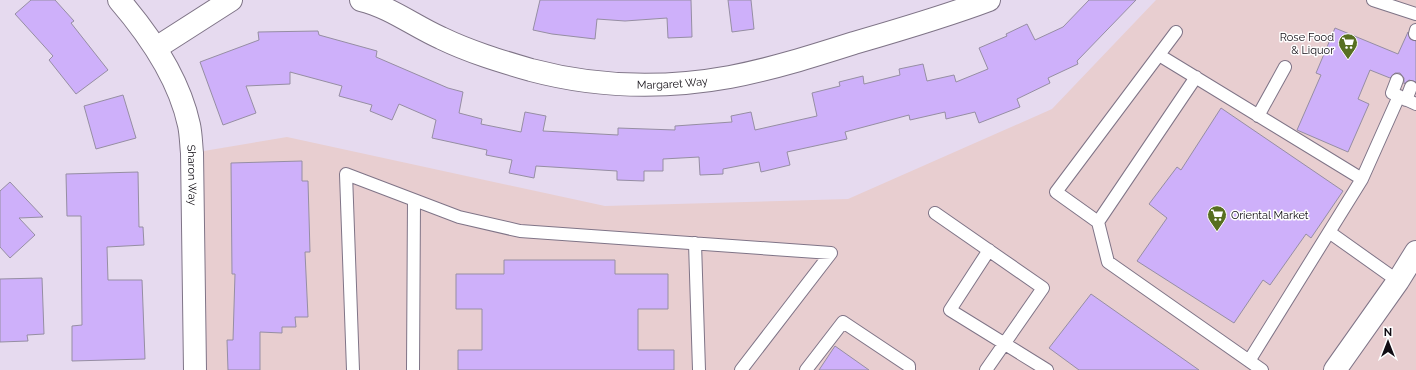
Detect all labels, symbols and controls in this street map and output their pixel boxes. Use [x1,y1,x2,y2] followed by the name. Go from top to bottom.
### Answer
[1280,31,1334,57] place label: Rose Food & Liquor
[1337,32,1359,60] supermarket icon: Rose Food & Liquor
[637,75,709,92] street label: Margaret Way
[184,144,199,206] street label: Sharon Way
[1206,204,1228,232] supermarket icon: Oriental Market
[1231,209,1309,222] place label: Oriental Market
[1368,322,1408,362] north arrow
[1384,326,1392,339] text: N

